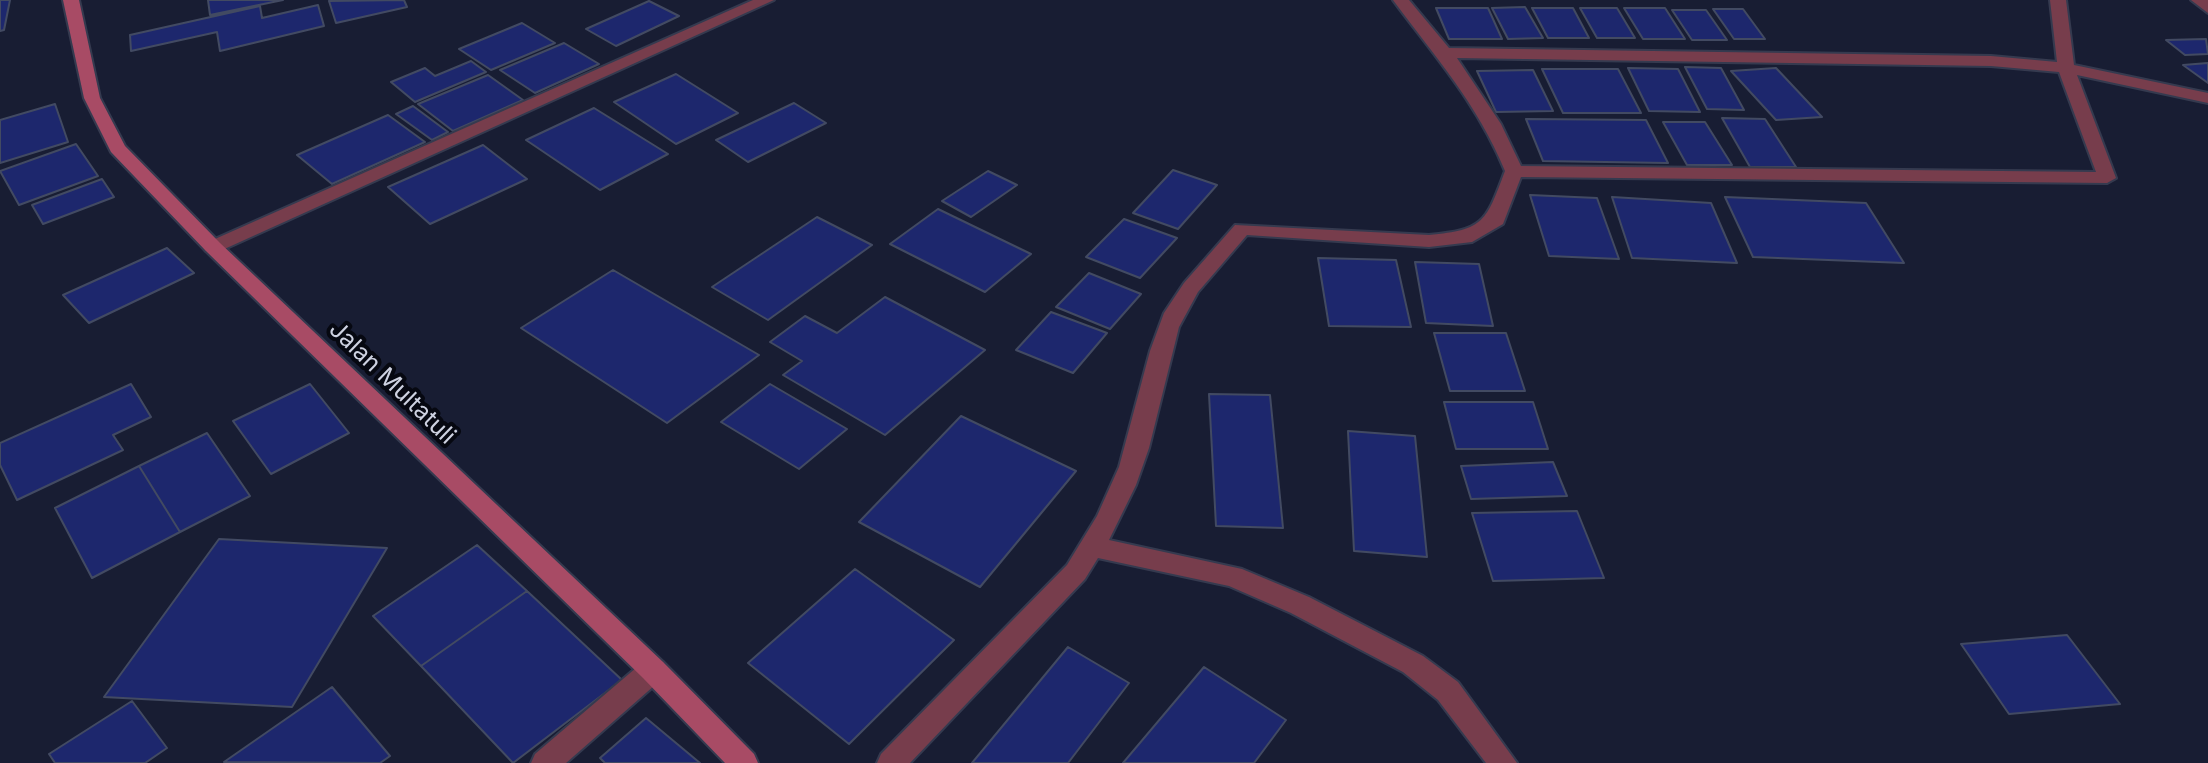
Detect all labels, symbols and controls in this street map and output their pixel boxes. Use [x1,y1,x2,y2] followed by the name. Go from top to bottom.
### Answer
[323,315,461,451] street label: Jalan Multatuli

